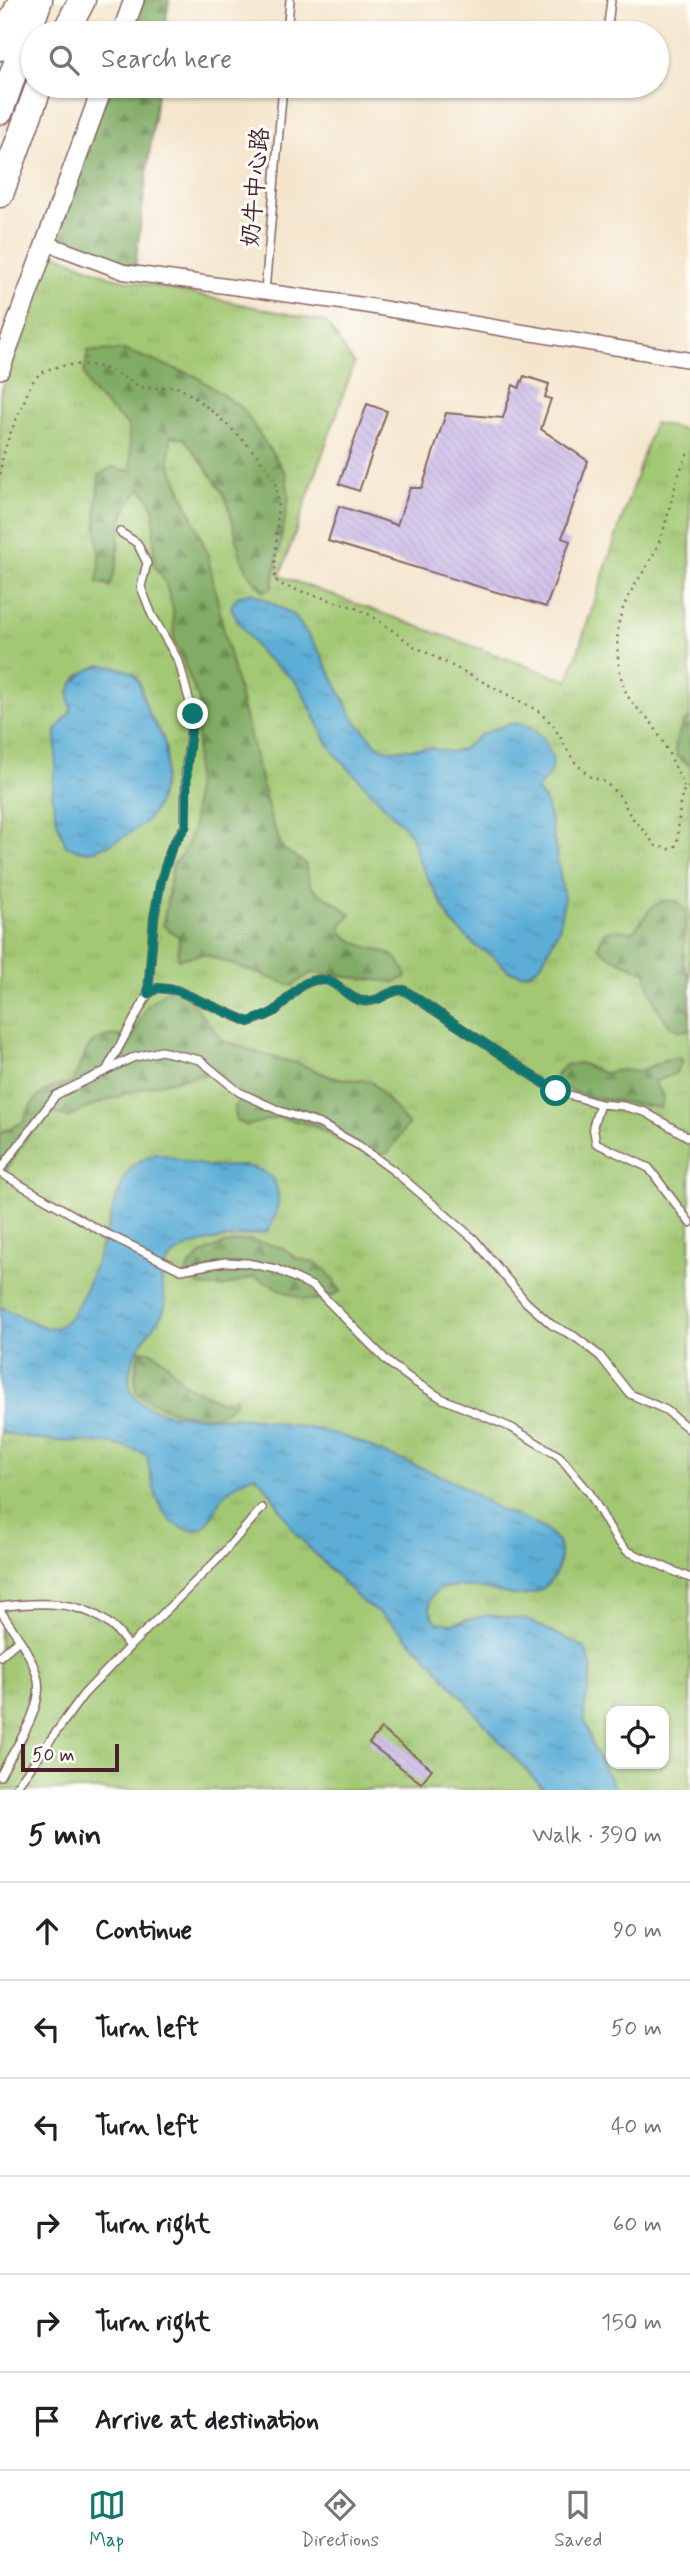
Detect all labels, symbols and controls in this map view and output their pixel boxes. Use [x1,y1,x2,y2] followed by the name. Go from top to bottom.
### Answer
[21,21,669,98] search box
[45,41,83,79] icon: search
[101,43,232,77] text: Search here
[236,126,277,248] street label: 奶牛中心路
[177,698,208,729] route end
[540,1075,571,1106] route start
[606,1706,669,1769] map controls
[606,1706,669,1769] button: locate
[21,1741,119,1773] scale bar
[32,1743,75,1768] text: 50 m
[28,1816,102,1855] text: 5 min
[532,1821,662,1851] text: Walk · 390 m
[28,1912,66,1950] icon: ahead
[95,1914,192,1948] text: Continue
[613,1916,662,1946] text: 90 m
[28,2010,66,2048] icon: left
[95,2012,199,2046] text: Turn left
[611,2014,662,2044] text: 50 m
[28,2108,66,2146] icon: left
[95,2110,199,2144] text: Turn left
[611,2112,662,2142] text: 40 m
[28,2206,66,2244] icon: right
[95,2208,211,2242] text: Turn right
[613,2210,662,2240] text: 60 m
[28,2304,66,2342] icon: right
[95,2306,211,2340] text: Turn right
[601,2308,662,2338] text: 150 m
[28,2402,66,2440] icon: arrive
[95,2404,319,2438] text: Arrive at destination
[88,2486,126,2553] tab: Map
[301,2486,379,2553] tab: Directions
[554,2486,602,2553] tab: Saved

